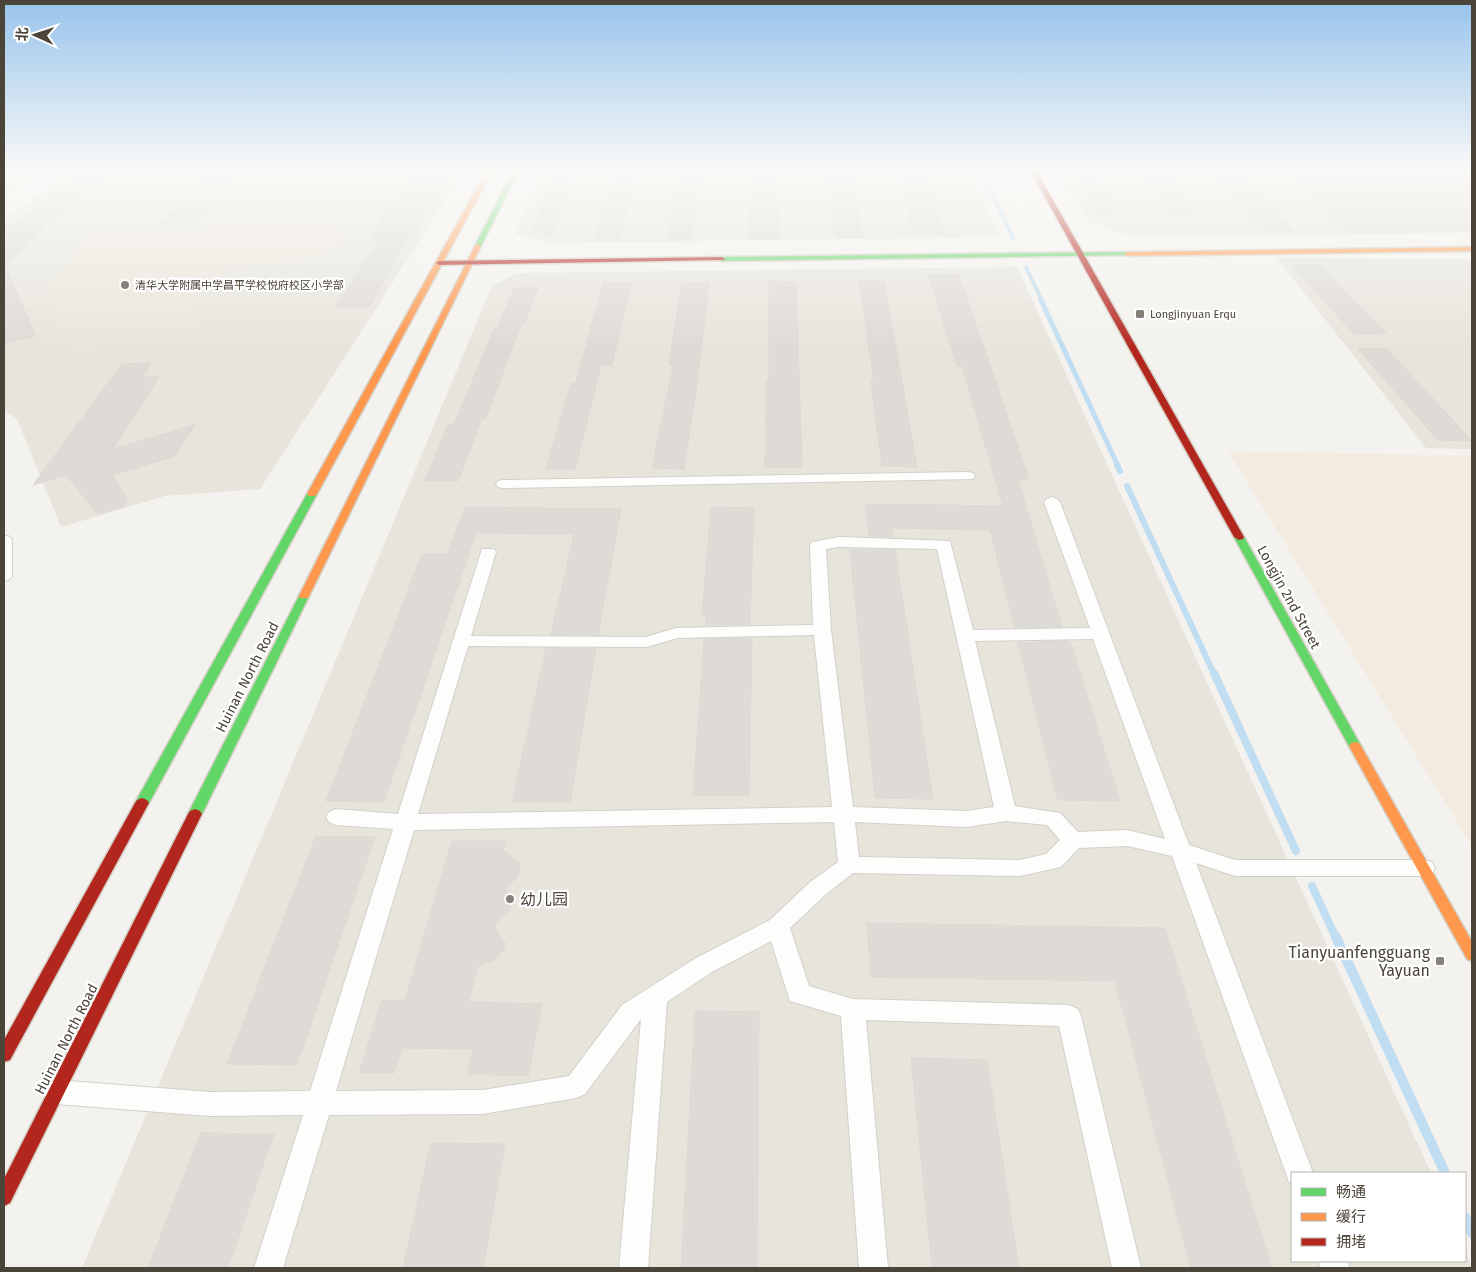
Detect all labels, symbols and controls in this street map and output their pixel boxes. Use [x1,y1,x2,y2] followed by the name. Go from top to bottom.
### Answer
[10,10,60,60] north arrow
[14,27,31,42] text: 北
[119,279,131,291] marker: 清华大学附属中学昌平学校悦府校区小学部
[135,279,344,292] place label: 清华大学附属中学昌平学校悦府校区小学部
[1134,308,1146,320] marker: Longjinyuan Erqu
[1150,308,1236,321] place label: Longjinyuan Erqu
[1253,543,1324,653] street label: Longjin 2nd Street
[212,619,283,735] street label: Huinan North Road
[520,890,568,909] place label: 幼儿园
[504,893,516,905] marker: 幼儿园
[1288,943,1431,980] place label: Tianyuanfengguang Yayuan
[1434,955,1446,967] marker: Tianyuanfengguang Yayuan
[31,981,102,1097] street label: Huinan North Road
[1291,1172,1466,1262] legend
[1336,1183,1366,1201] text: 畅通
[1336,1208,1366,1226] text: 缓行
[1336,1233,1366,1251] text: 拥堵

